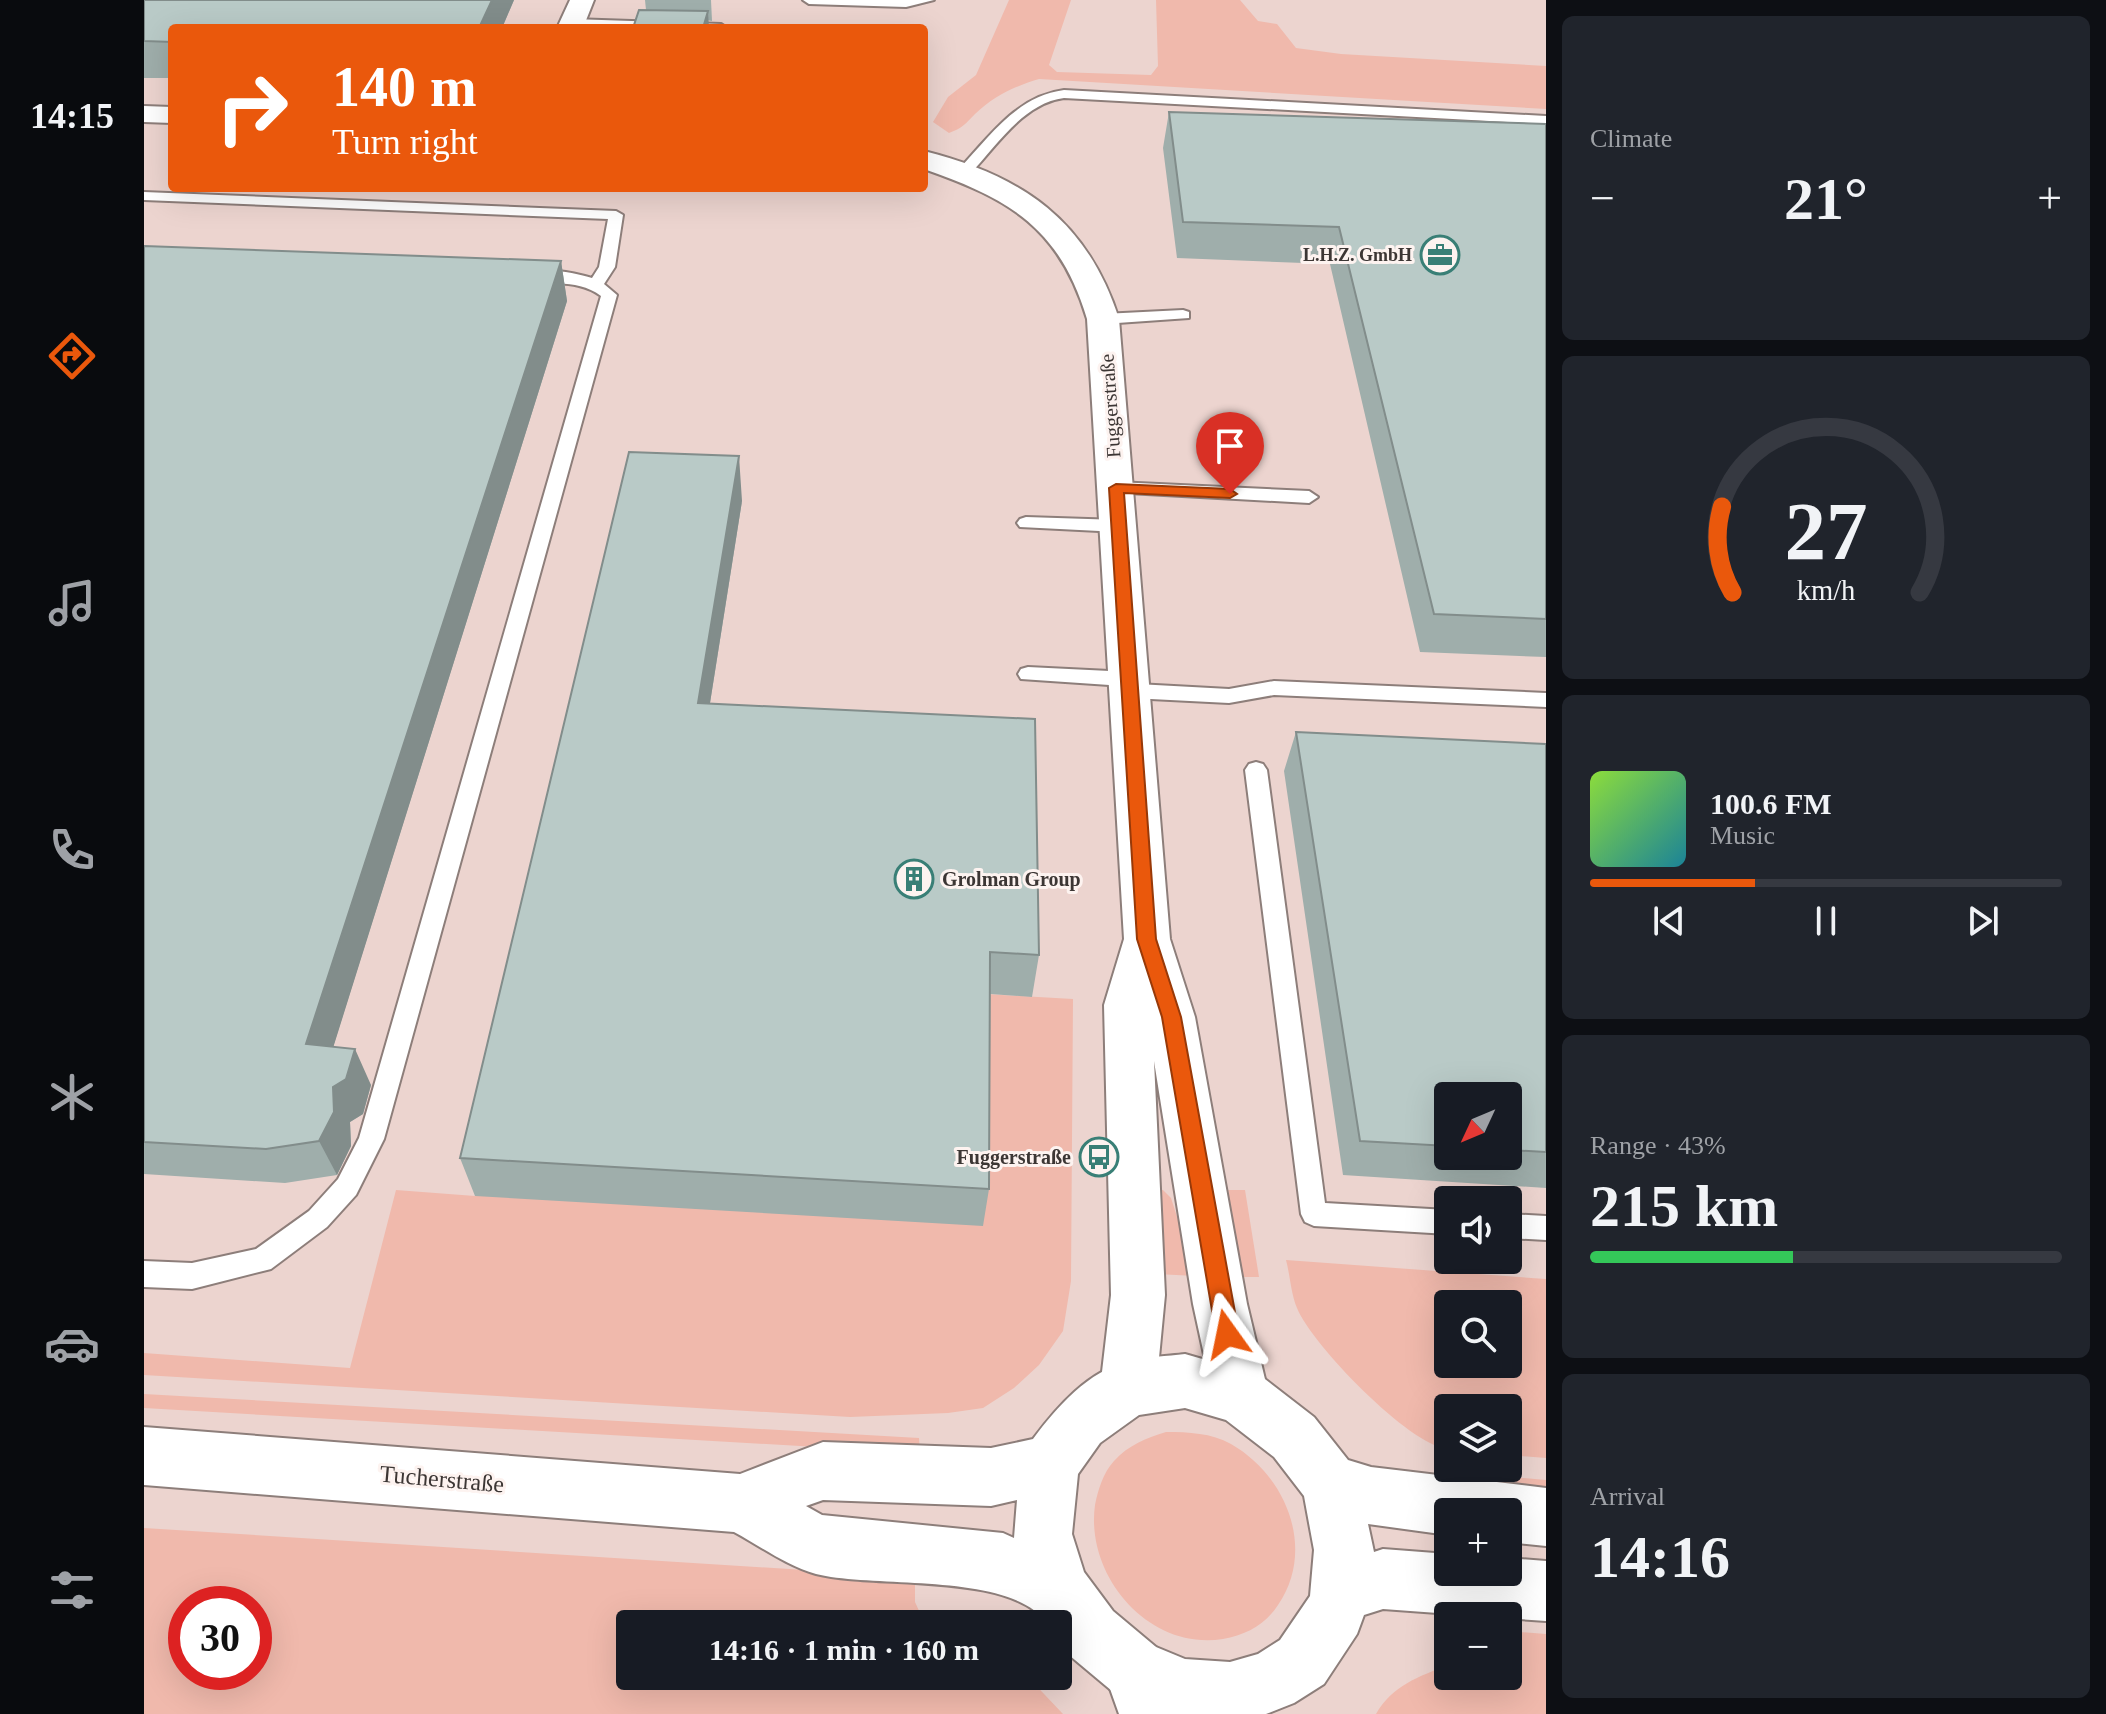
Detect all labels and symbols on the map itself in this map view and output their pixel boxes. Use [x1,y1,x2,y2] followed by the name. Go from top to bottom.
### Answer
[1419,234,1461,276] office icon: L.H.Z. GmbH
[1303,245,1412,265] place label: L.H.Z. GmbH
[1095,353,1126,459] street label: Fuggerstraße
[1196,412,1264,494] pin
[893,858,935,900] building icon: Grolman Group
[942,868,1081,891] place label: Grolman Group
[1434,1082,1522,1170] north arrow
[1078,1136,1120,1178] bus stop icon: Fuggerstraße
[957,1146,1071,1169] place label: Fuggerstraße
[1185,1292,1269,1376] position arrow
[379,1461,505,1497] street label: Tucherstraße
[168,1586,272,1690] speed limit sign: 30

